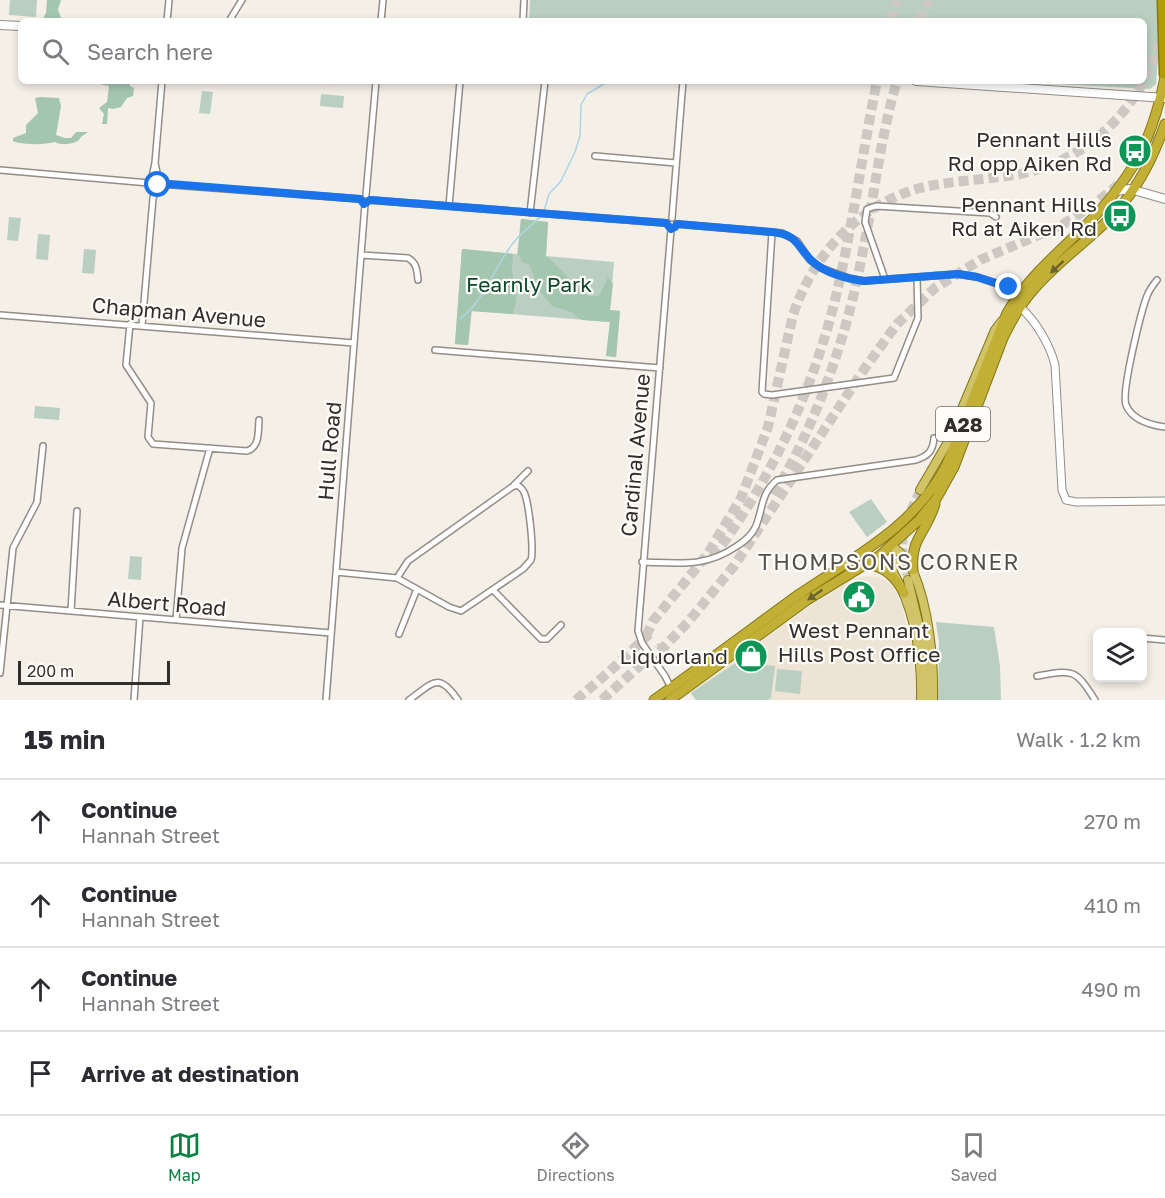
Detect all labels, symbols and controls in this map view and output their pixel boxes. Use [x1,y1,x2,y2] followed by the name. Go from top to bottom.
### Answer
[18,18,1147,84] search box
[39,35,72,68] icon: search
[87,38,213,65] text: Search here
[948,126,1112,176] place label: Pennant Hills Rd opp Aiken Rd
[1117,133,1153,169] bus stop icon: Pennant Hills Rd opp Aiken Rd
[144,171,170,197] route start
[951,191,1097,241] place label: Pennant Hills Rd at Aiken Rd
[1102,198,1138,234] bus stop icon: Pennant Hills Rd at Aiken Rd
[1050,260,1065,273] one-way arrow
[466,271,592,297] park label: Fearnly Park
[995,273,1021,299] route end
[91,291,267,333] street label: Chapman Avenue
[615,372,655,538] street label: Cardinal Avenue
[312,401,346,501] street label: Hull Road
[936,407,990,441] road number: A28
[758,548,1020,575] district label: THOMPSONS CORNER
[841,579,877,615] public building icon: West Pennant Hills Post Office
[106,585,228,621] street label: Albert Road
[808,589,824,601] one-way arrow
[778,617,940,667] place label: West Pennant Hills Post Office
[1093,628,1147,682] map controls
[1093,628,1147,682] button: layers
[733,638,769,674] shop icon: Liquorland
[620,643,728,669] place label: Liquorland
[18,658,170,686] scale bar
[27,661,74,681] text: 200 m
[24,724,105,755] text: 15 min
[1016,727,1141,751] text: Walk · 1.2 km
[81,796,177,823] text: Continue
[24,805,57,838] icon: ahead
[1084,809,1141,833] text: 270 m
[81,823,220,847] text: Hannah Street
[81,880,177,907] text: Continue
[24,889,57,922] icon: ahead
[1084,893,1141,917] text: 410 m
[81,907,220,931] text: Hannah Street
[81,964,177,991] text: Continue
[24,973,57,1006] icon: ahead
[1082,977,1141,1001] text: 490 m
[81,991,220,1015] text: Hannah Street
[24,1057,57,1090] icon: arrive
[81,1060,299,1087] text: Arrive at destination
[168,1129,201,1185] tab: Map
[537,1129,615,1185] tab: Directions
[950,1129,997,1185] tab: Saved

